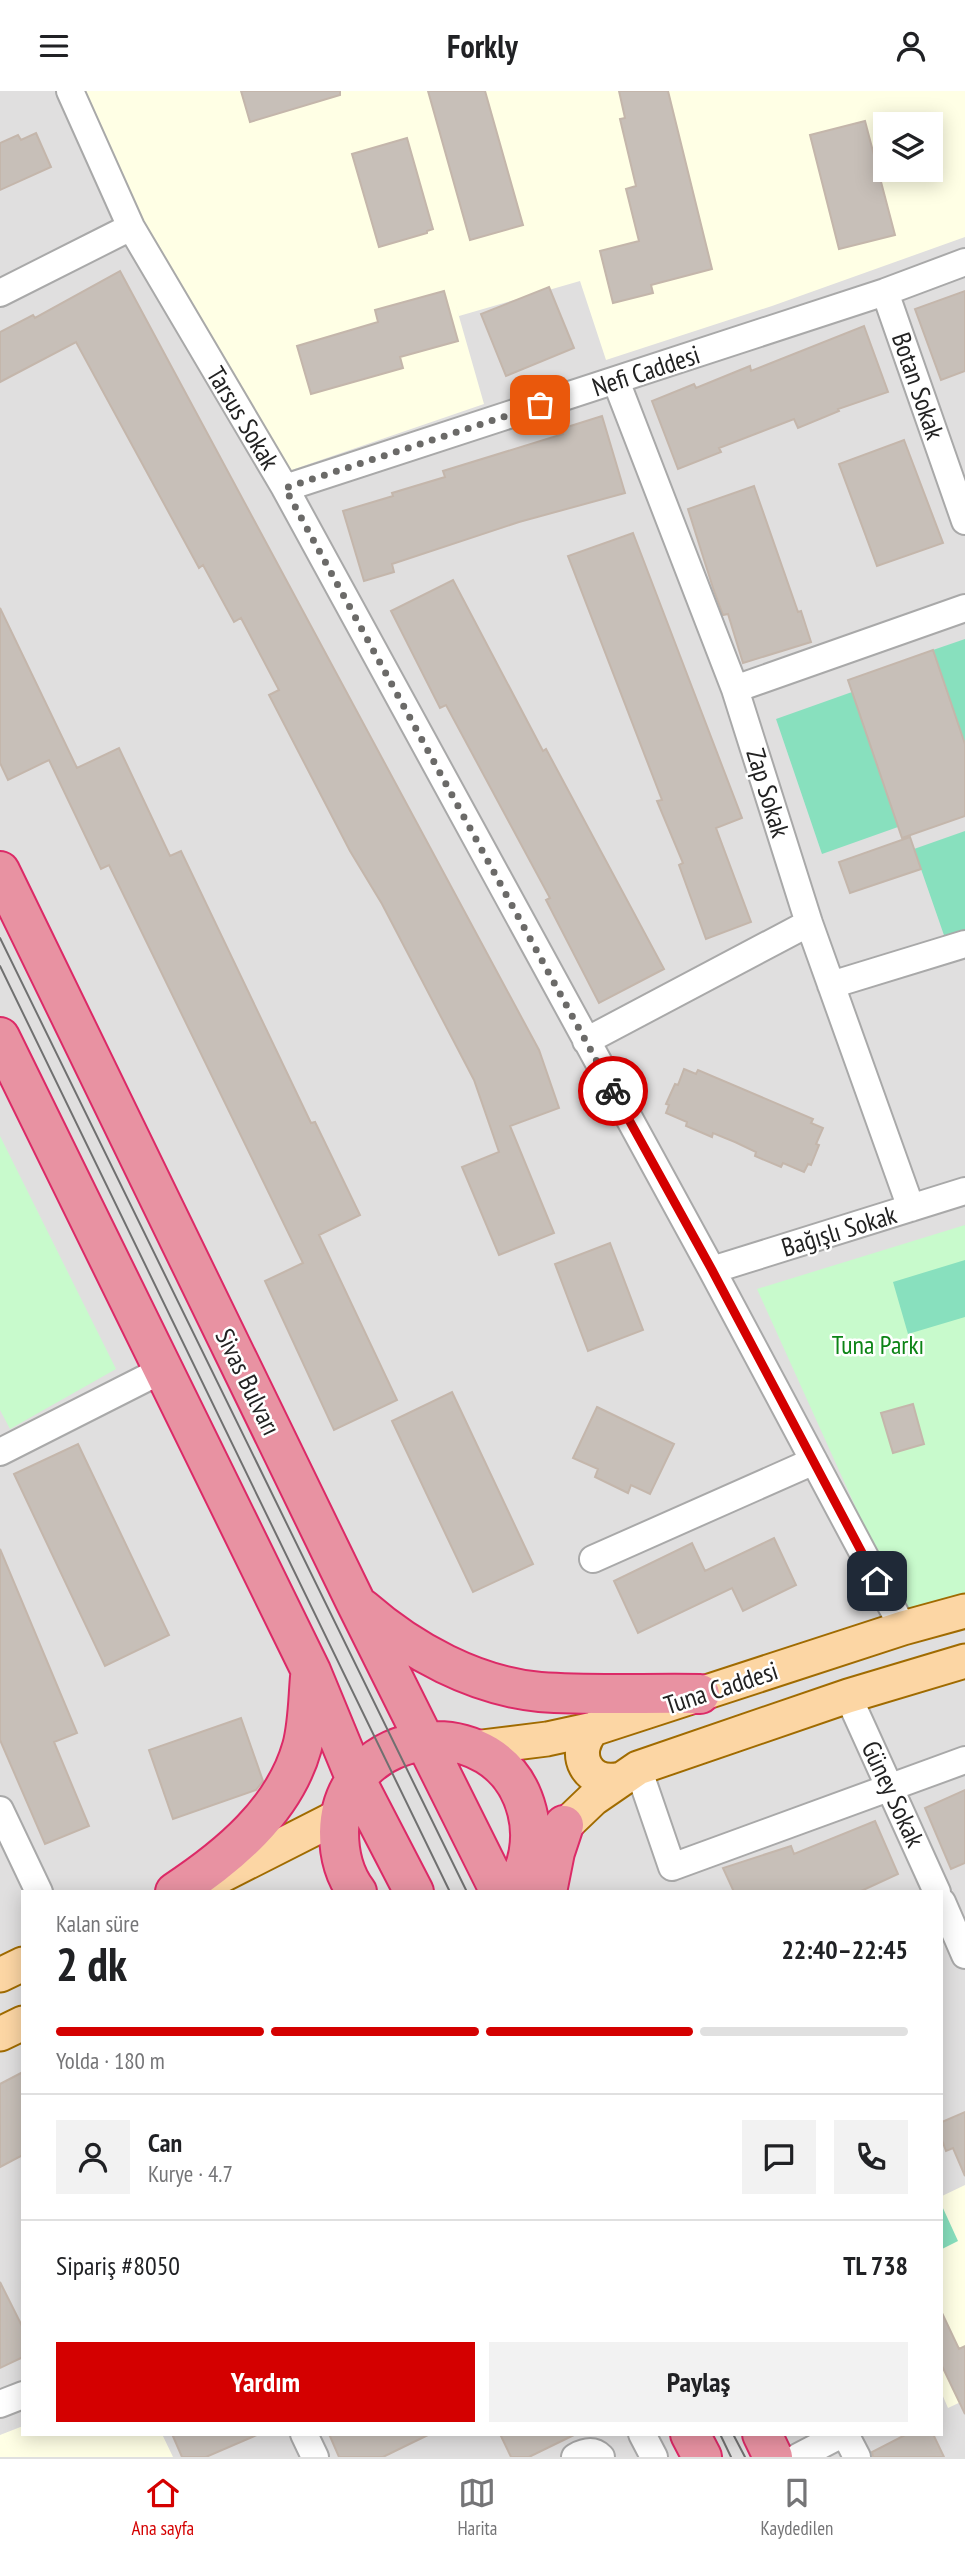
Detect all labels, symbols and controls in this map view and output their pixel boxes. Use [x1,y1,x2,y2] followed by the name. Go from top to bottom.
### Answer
[447,25,518,67] text: Forkly
[35,27,73,65] icon: menu
[892,27,930,65] icon: person
[873,112,943,182] map controls
[873,112,943,182] button: layers
[885,328,952,444] street label: Botan Sokak
[588,338,704,403] street label: Nefi Caddesi
[200,360,287,475] street label: Tarsus Sokak
[510,375,570,435] pin
[521,386,559,424] icon: bag
[739,744,798,841] street label: Zap Sokak
[578,1056,648,1126] courier
[594,1072,632,1110] icon: bike
[777,1197,900,1264] street label: Bağışlı Sokak
[209,1323,288,1440] street label: Sivas Bulvarı
[832,1328,924,1361] park label: Tuna Parkı
[847,1551,907,1611] pin
[858,1562,896,1600] icon: home
[660,1654,782,1721] street label: Tuna Caddesi
[855,1735,932,1852] street label: Güney Sokak
[56,1909,139,1938] text: Kalan süre
[781,1933,908,1966] text: 22:40–22:45
[56,1934,127,1994] text: 2 dk
[56,2046,165,2075] text: Yolda · 180 m
[56,2120,130,2194] button: person
[742,2120,816,2194] button: chat
[834,2120,908,2194] button: phone
[148,2126,182,2159] text: Can
[148,2159,233,2188] text: Kurye · 4.7
[56,2249,180,2282] text: Sipariş #8050
[843,2249,908,2282] text: TL 738
[56,2342,475,2422] button: Yardım
[489,2342,908,2422] button: Paylaş
[132,2474,194,2540] tab: Ana sayfa
[457,2474,497,2540] tab: Harita
[761,2474,833,2540] tab: Kaydedilen

